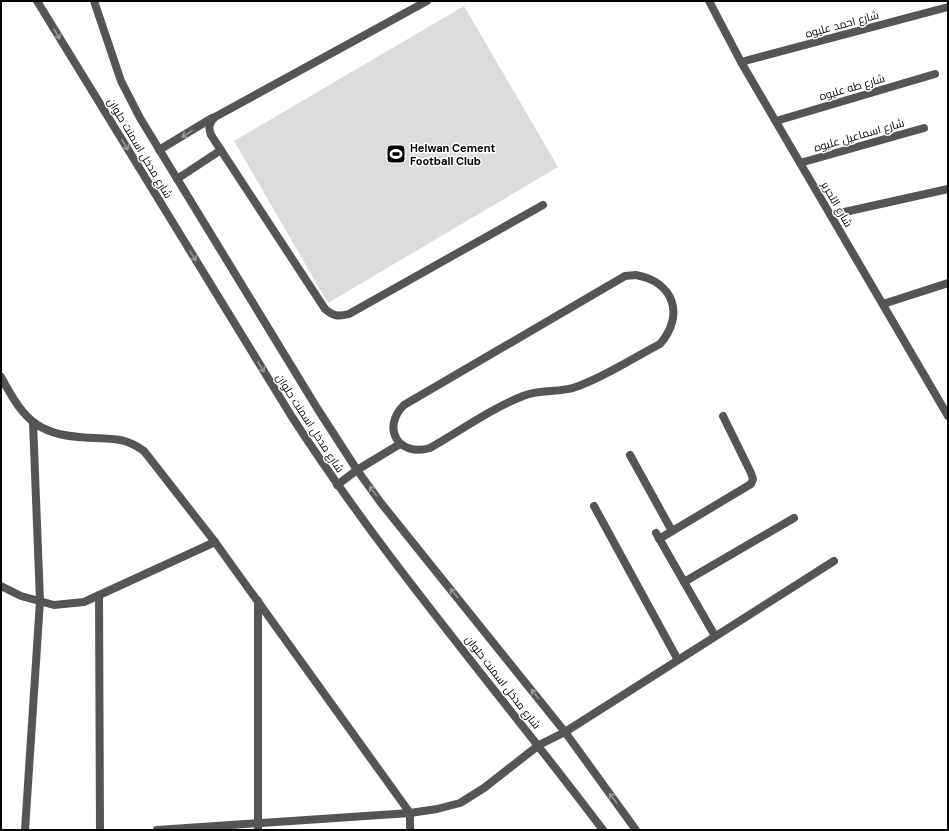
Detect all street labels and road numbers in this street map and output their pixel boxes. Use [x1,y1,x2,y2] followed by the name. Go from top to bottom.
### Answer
[804,7,881,41] street label: شارع احمد عليوه
[818,71,887,104] street label: شارع طه عليوه
[104,95,176,201] street label: شارع مدخل اسمنت حلوان
[812,115,906,156] street label: شارع اسماعيل عليوه
[817,178,856,230] street label: شارع التحرير
[272,371,347,475] street label: شارع مدخل اسمنت حلوان
[461,633,544,732] street label: شارع مدخل اسمنت حلوان

